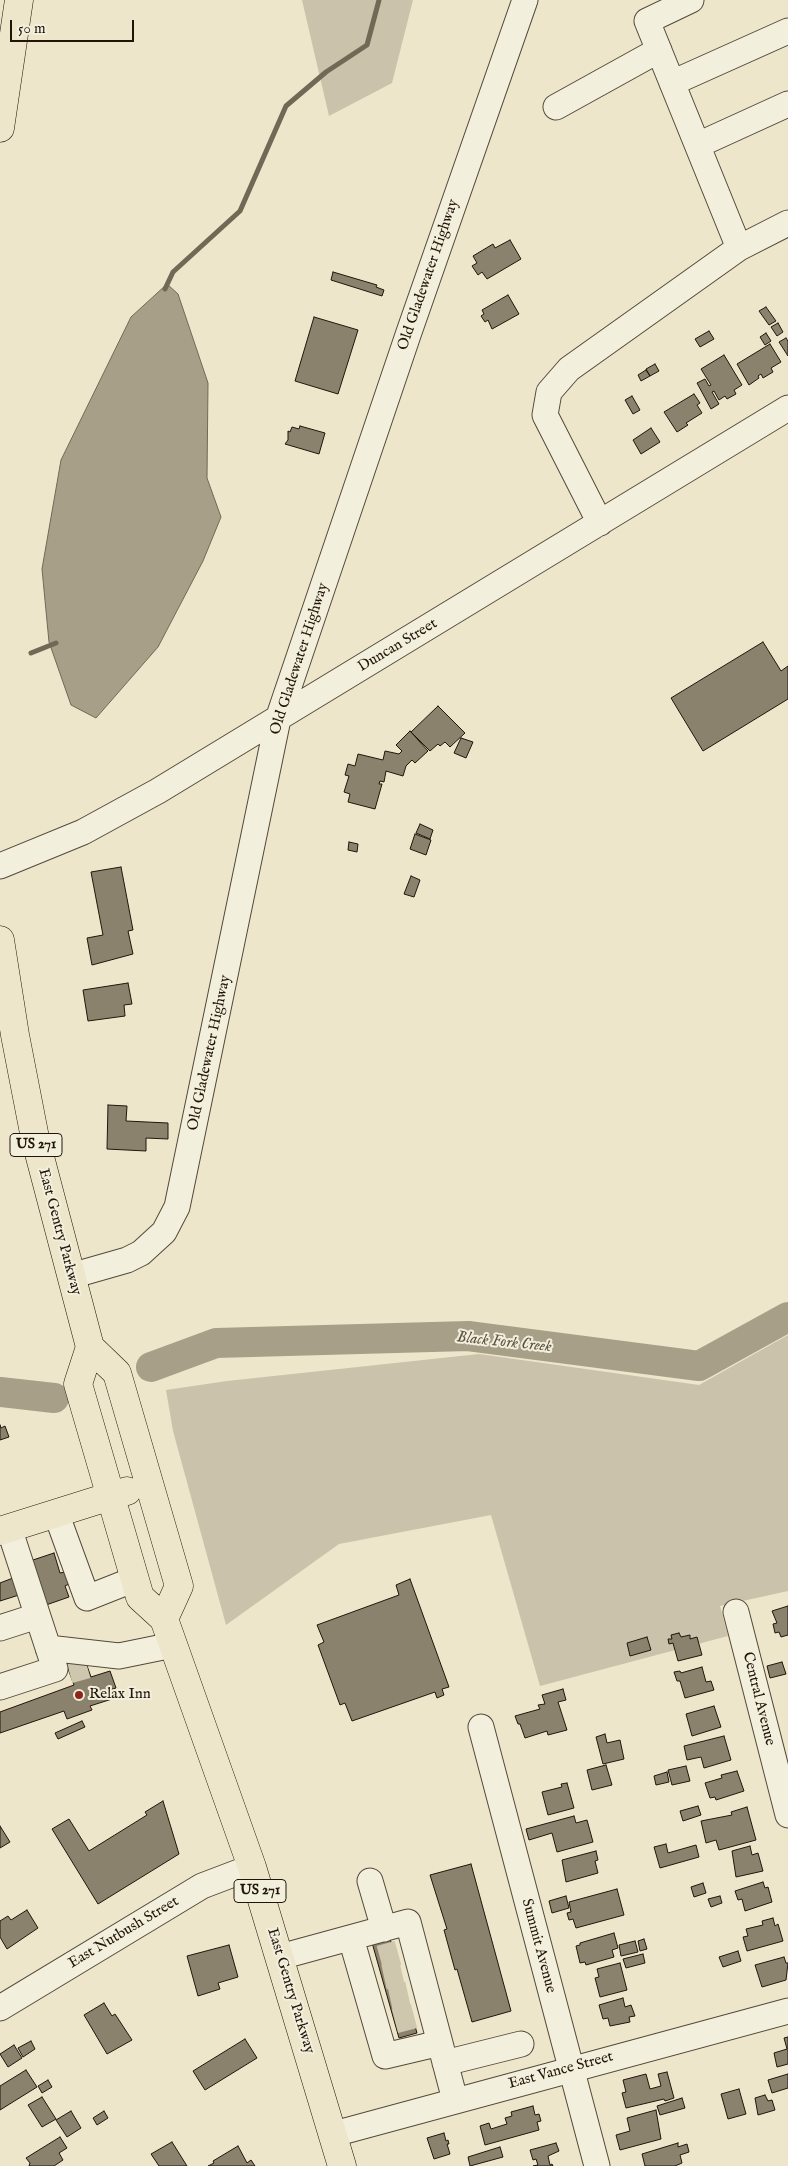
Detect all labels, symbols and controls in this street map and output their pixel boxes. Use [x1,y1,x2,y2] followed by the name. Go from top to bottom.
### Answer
[12,10,136,42] scale bar
[18,19,46,38] text: 50 m
[395,197,463,353] street label: Old Gladewater Highway
[267,581,333,737] street label: Old Gladewater Highway
[355,615,441,677] street label: Duncan Street
[185,974,235,1132] street label: Old Gladewater Highway
[10,1134,62,1156] road number: US 271
[33,1167,85,1297] street label: East Gentry Parkway
[456,1328,552,1358] water label: Black Fork Creek
[738,1650,778,1748] street label: Central Avenue
[89,1686,151,1704] place label: Relax Inn
[73,1689,85,1701] marker: Relax Inn
[234,1880,286,1902] road number: US 271
[66,1893,182,1973] street label: East Nutbush Street
[517,1897,559,1995] street label: Summit Avenue
[262,1926,318,2056] street label: East Gentry Parkway
[507,2048,615,2094] street label: East Vance Street

